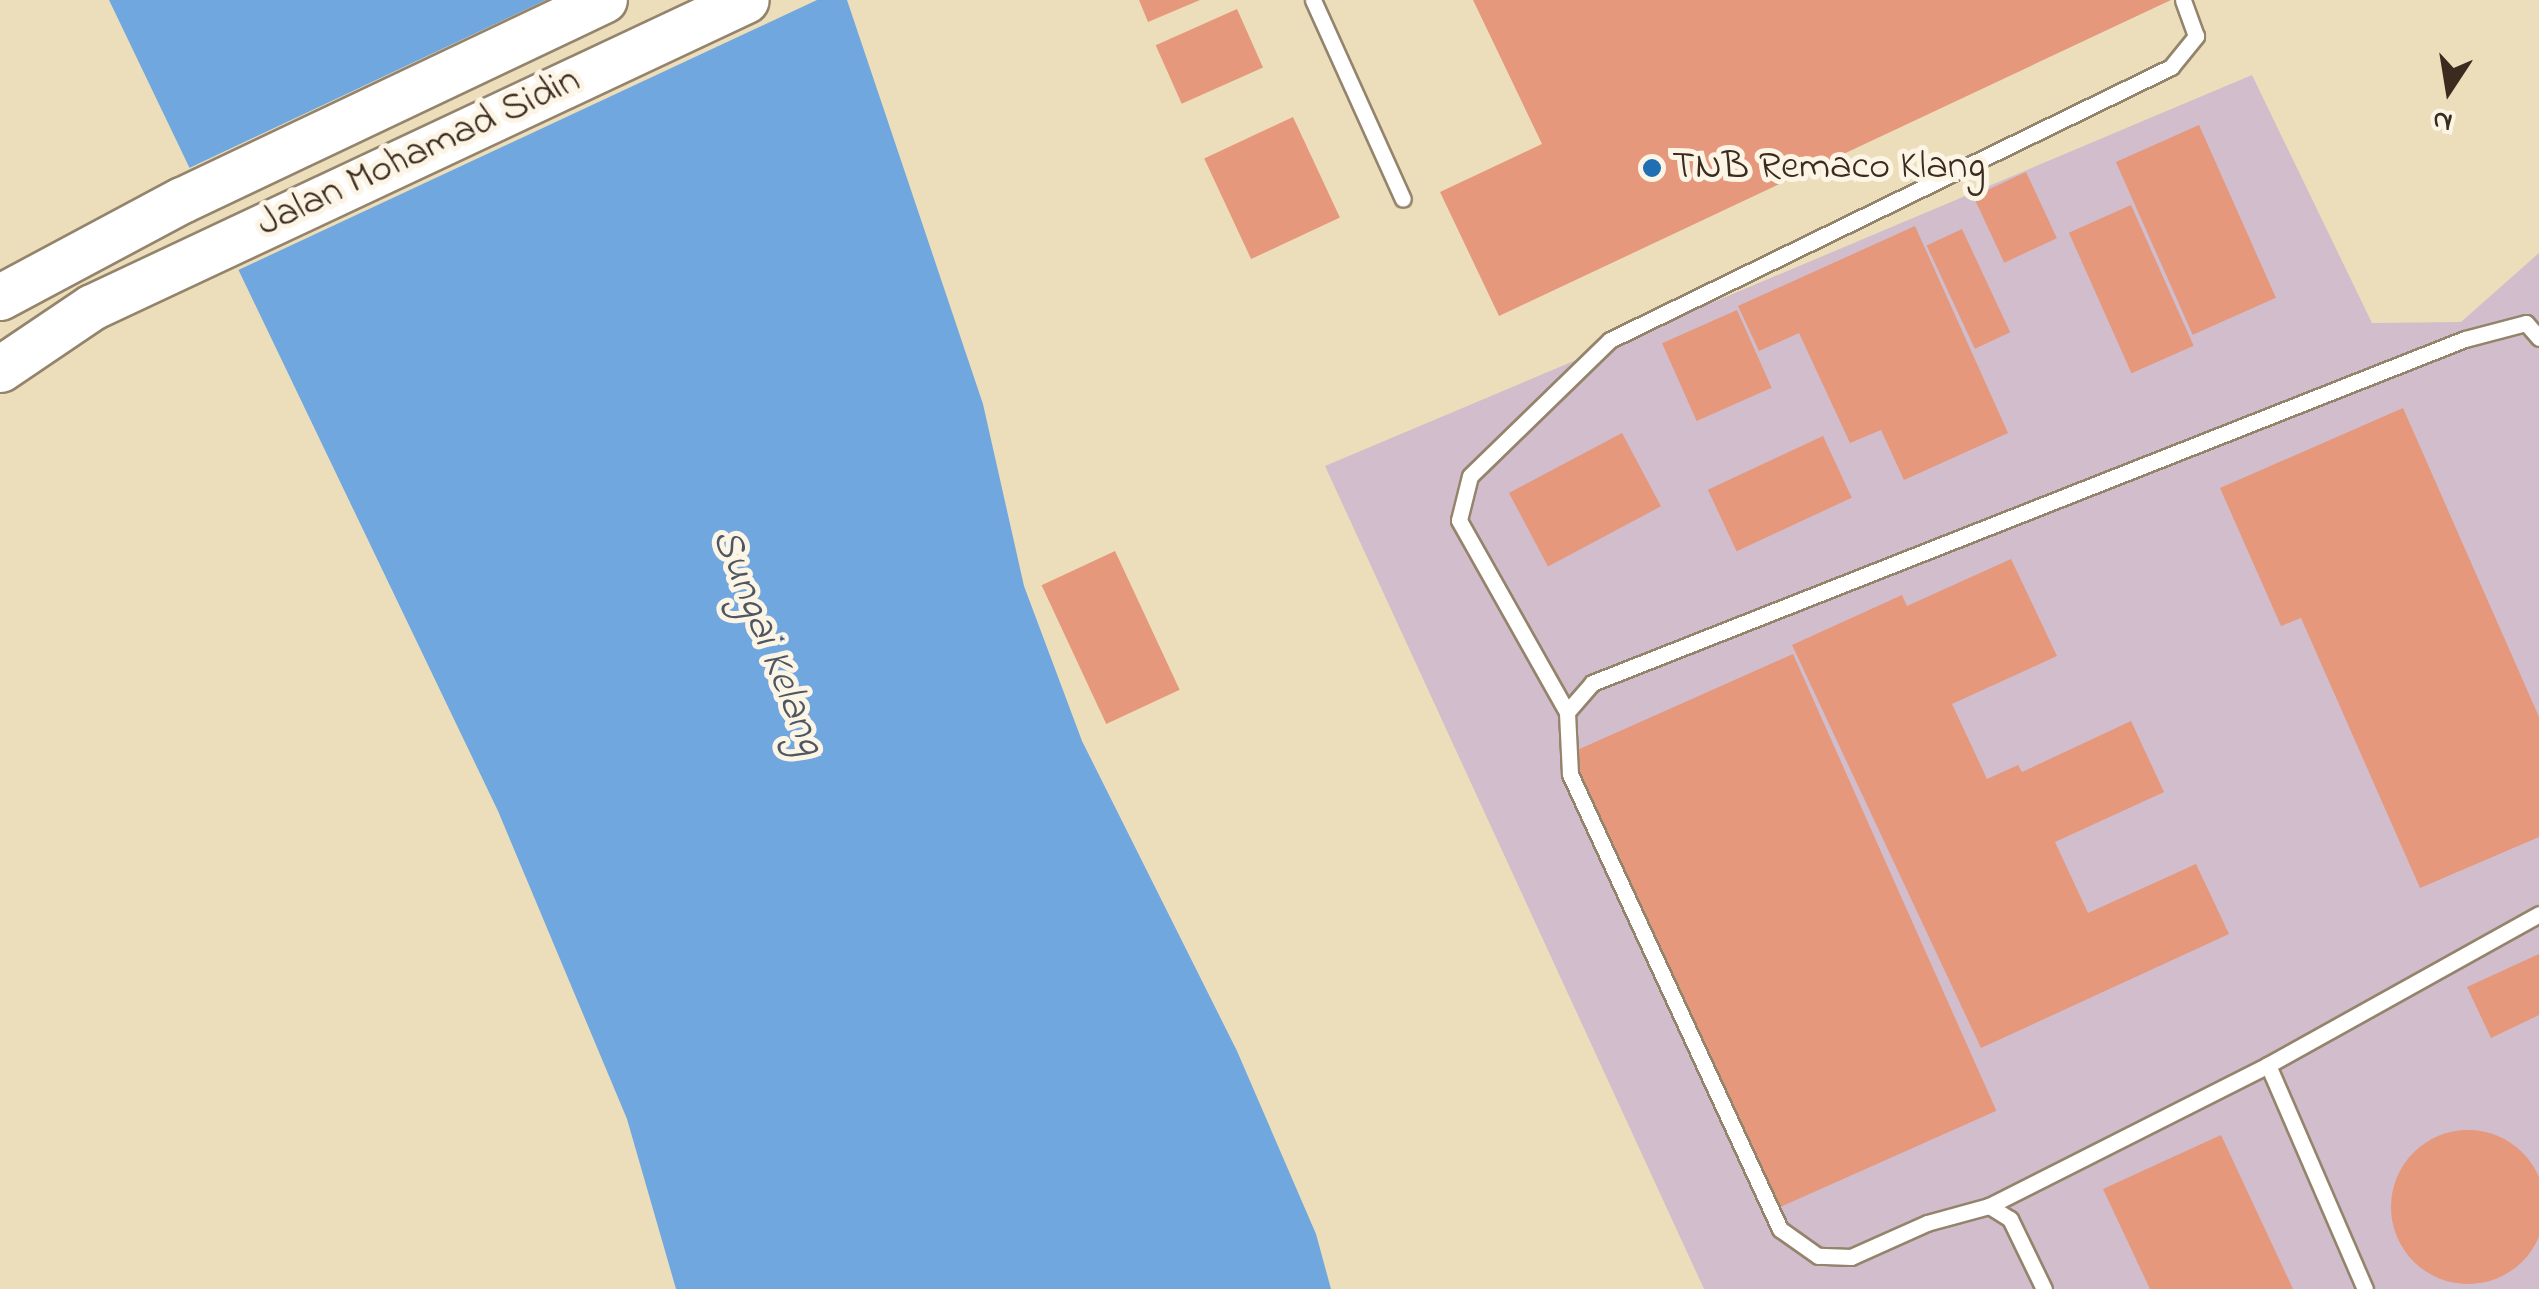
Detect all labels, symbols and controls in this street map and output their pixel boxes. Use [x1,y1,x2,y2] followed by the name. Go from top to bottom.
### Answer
[2399,40,2499,140] north arrow
[250,57,588,249] street label: Jalan Mohamad Sidin
[2429,98,2456,142] text: N
[1672,144,1986,192] place label: TNB Remaco Klang
[1641,157,1663,179] marker: TNB Remaco Klang
[699,521,835,763] water label: Sungai Kelang

